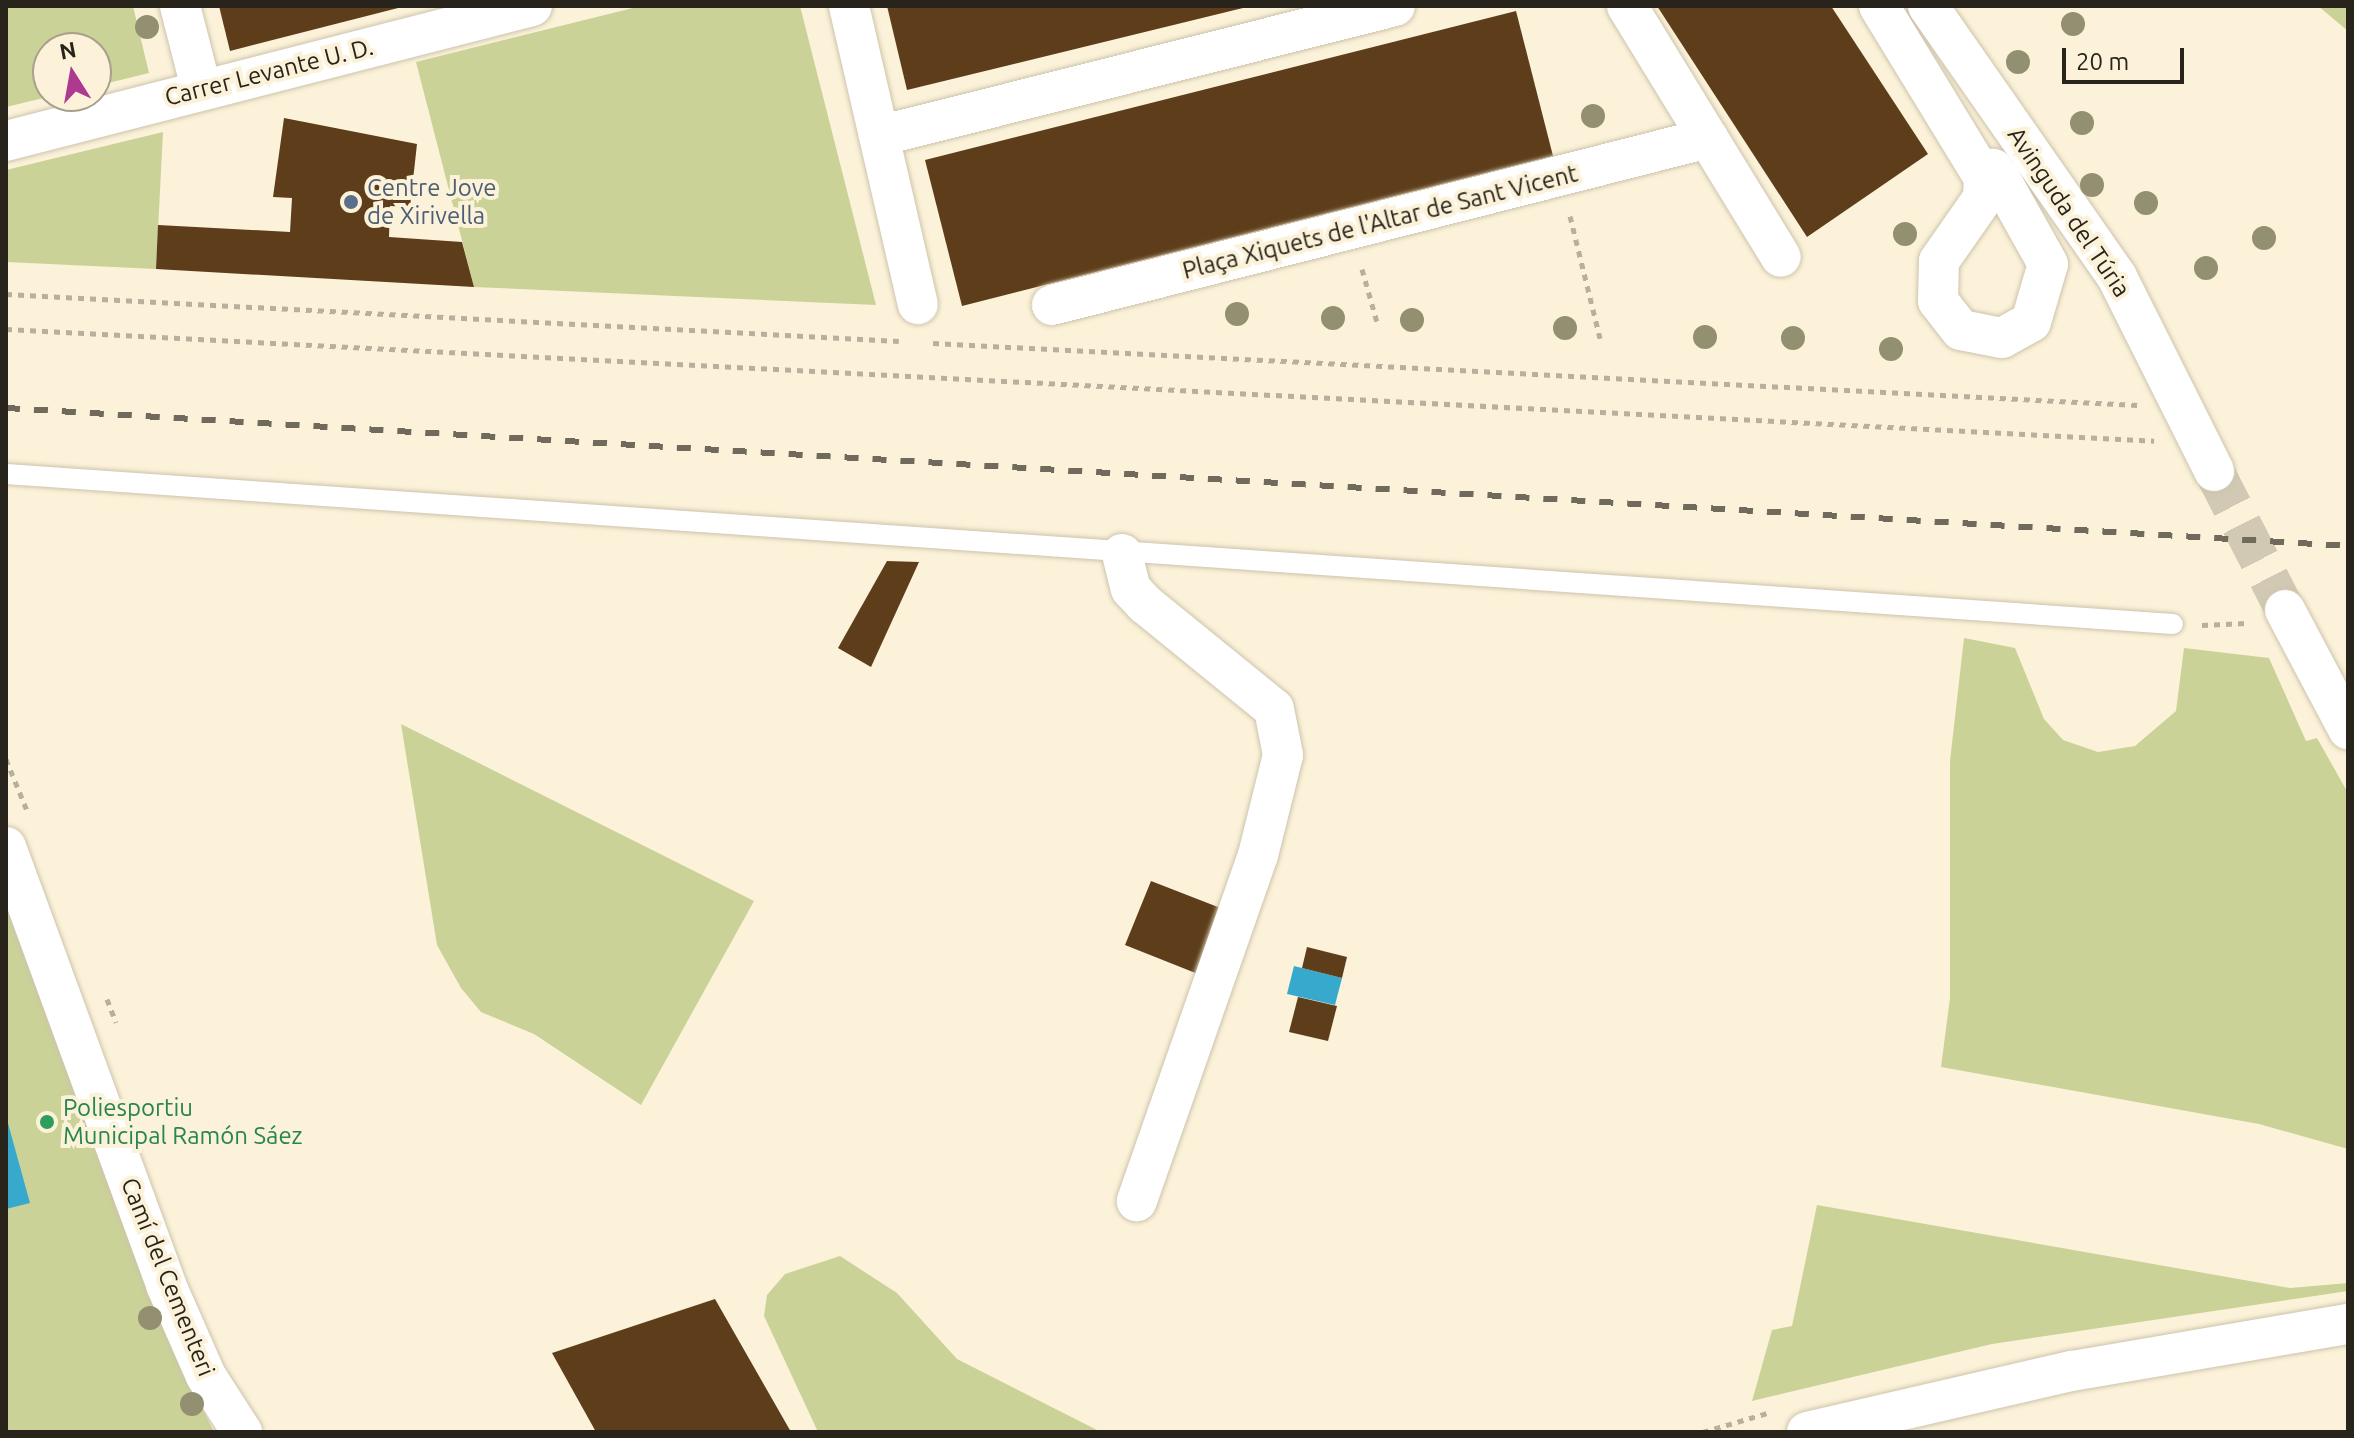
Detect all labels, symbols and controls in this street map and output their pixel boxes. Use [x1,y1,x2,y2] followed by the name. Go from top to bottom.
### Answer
[32,32,112,112] north arrow
[162,32,376,112] street label: Carrer Levante U. D.
[2066,32,2188,82] scale bar
[57,36,78,64] text: N
[2076,48,2129,75] text: 20 m
[2002,122,2136,302] street label: Avinguda del Túria
[1180,159,1580,285] street label: Plaça Xiquets de l'Altar de Sant Vicent
[367,174,497,230] place label: Centre Jove de Xirivella
[342,193,360,211] marker: Centre Jove de Xirivella
[63,1094,303,1150] place label: Poliesportiu Municipal Ramón Sáez
[38,1113,56,1131] marker: Poliesportiu Municipal Ramón Sáez
[115,1174,221,1380] street label: Camí del Cementeri

